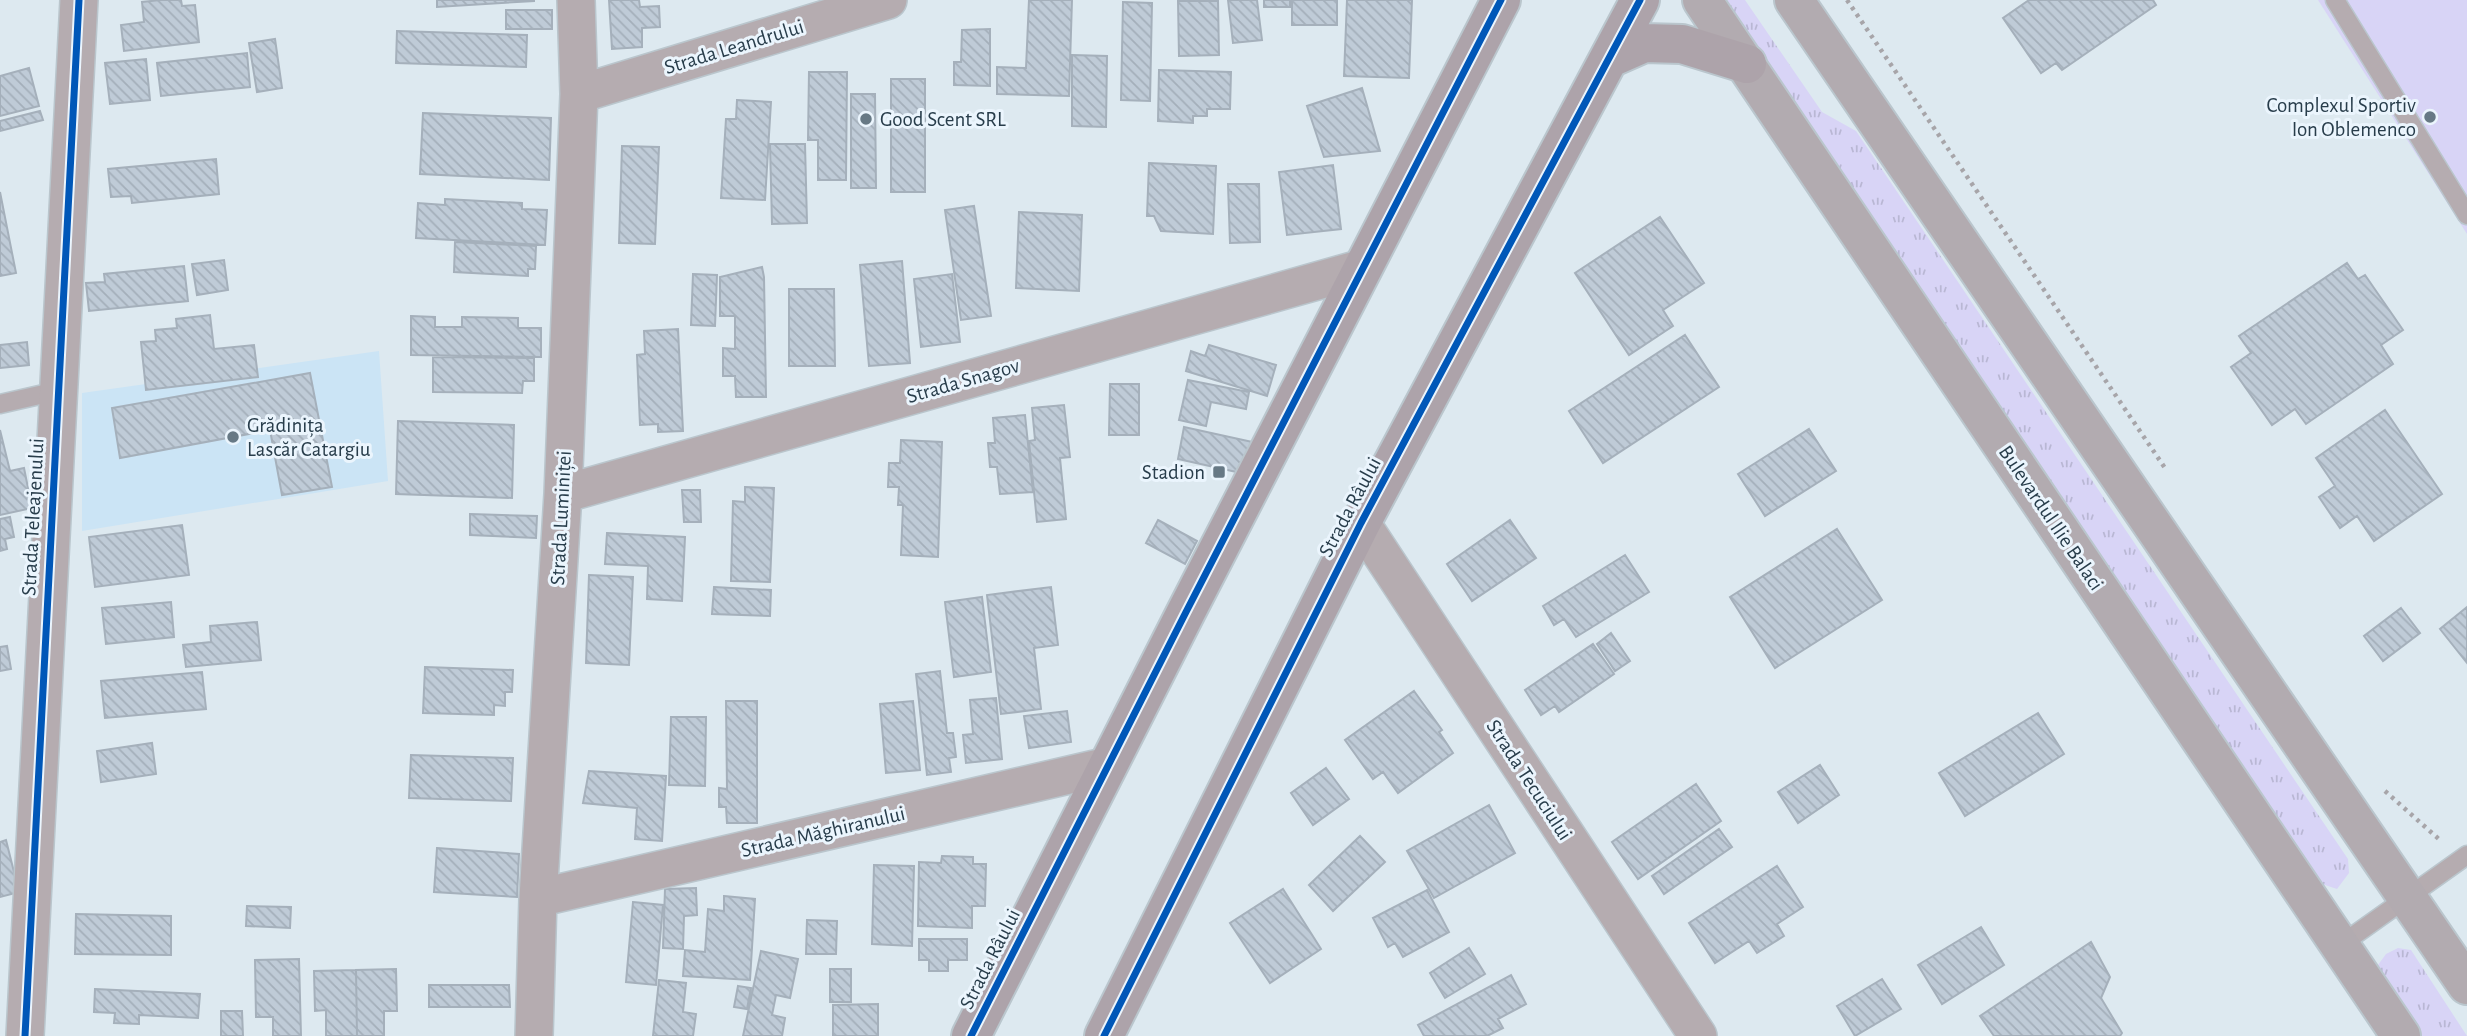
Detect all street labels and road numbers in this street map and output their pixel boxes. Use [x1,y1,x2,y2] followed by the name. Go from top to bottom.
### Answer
[662,16,806,78] street label: Strada Leandrului
[904,355,1022,407] street label: Strada Snagov
[18,438,48,596] street label: Strada Teleajenului
[1995,442,2107,594] street label: Bulevardul Ilie Balaci
[547,450,577,586] street label: Strada Luminiței
[1315,454,1385,560] street label: Strada Râului
[1482,716,1576,844] street label: Strada Tecuciului
[739,803,907,861] street label: Strada Măghiranului
[956,905,1024,1013] street label: Strada Râului

